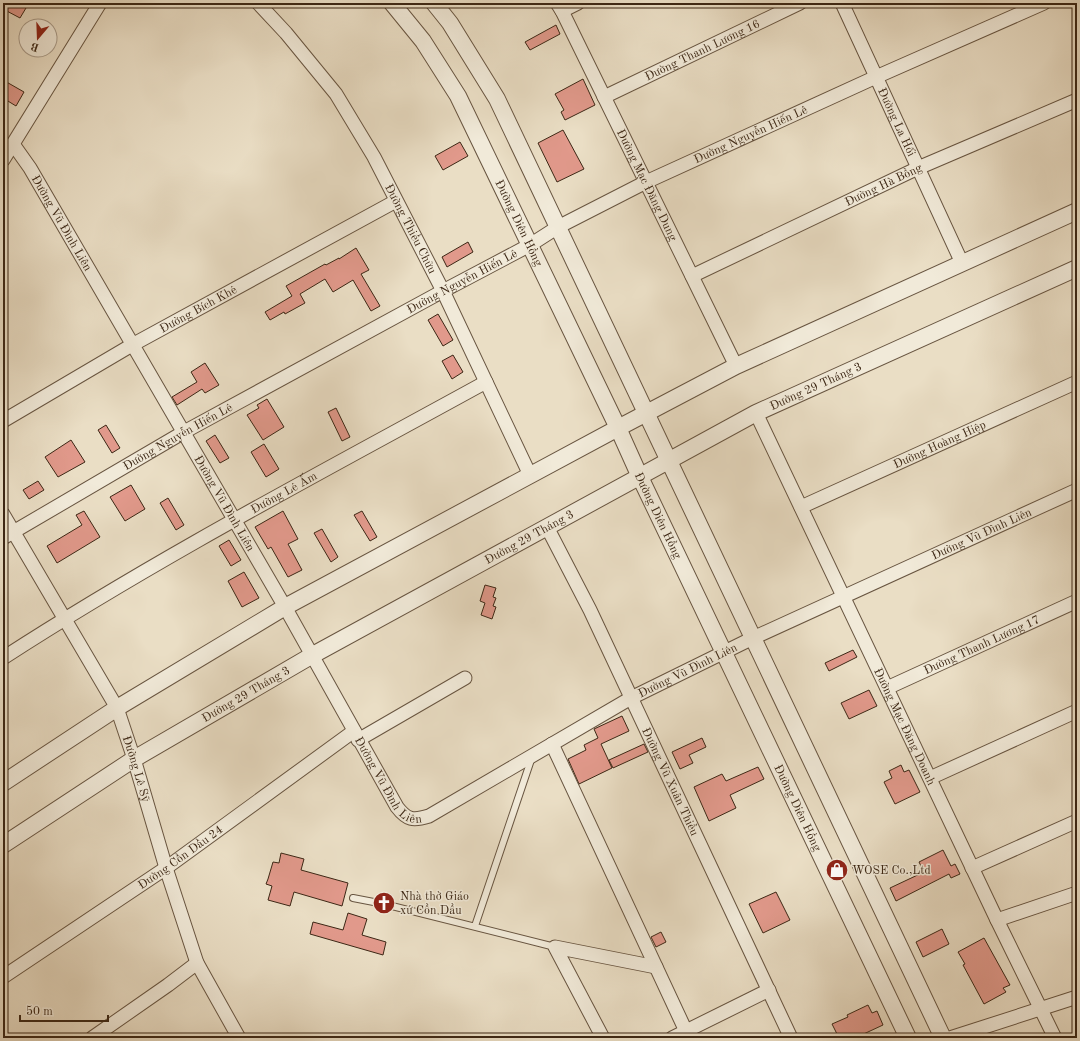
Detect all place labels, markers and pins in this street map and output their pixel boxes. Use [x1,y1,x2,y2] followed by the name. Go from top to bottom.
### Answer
[824,857,850,883] shop icon: WOSE Co.,Ltd
[852,865,931,877] place label: WOSE Co.,Ltd
[371,890,397,916] church icon: Nhà thờ Giáo xứ Cồn Dầu
[400,891,469,917] place label: Nhà thờ Giáo xứ Cồn Dầu

